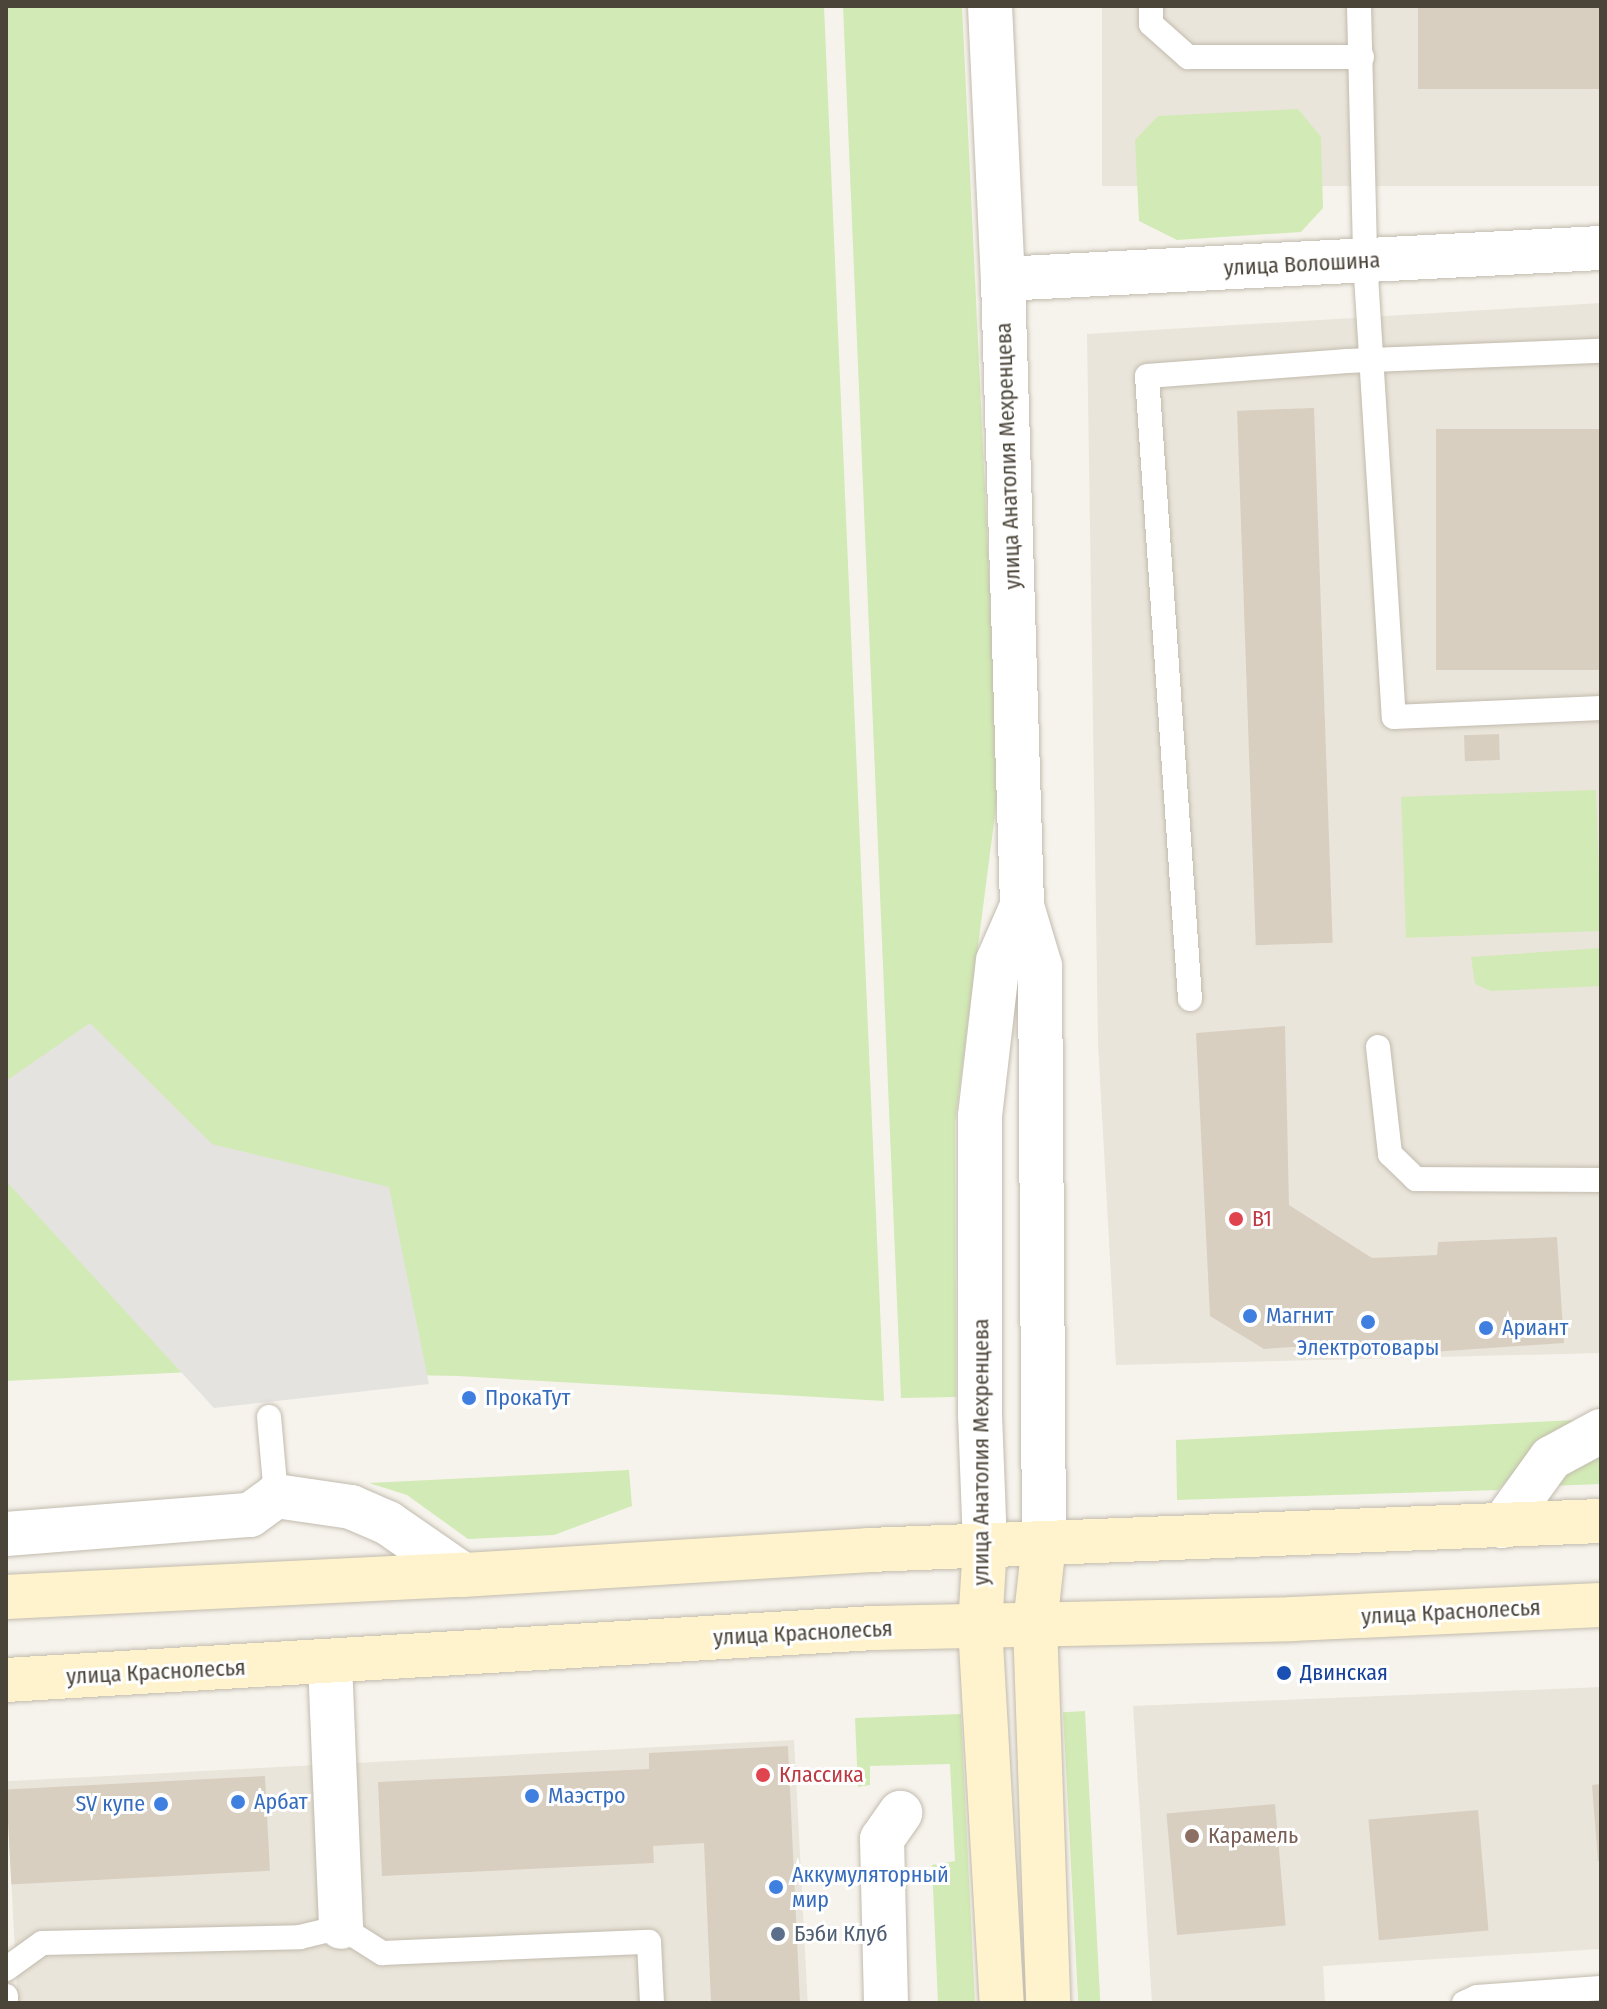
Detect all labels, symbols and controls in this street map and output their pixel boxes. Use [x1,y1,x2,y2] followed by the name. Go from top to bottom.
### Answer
[1223,247,1381,281] street label: улица Волошина
[990,322,1026,590] street label: улица Анатолия Мехренцева
[1252,1206,1272,1232] place label: B1
[1227,1210,1245,1228] marker: B1
[1266,1303,1333,1329] place label: Магнит
[1241,1307,1259,1325] marker: Магнит
[1359,1313,1377,1331] marker: Электротовары
[1502,1315,1569,1341] place label: Ариант
[968,1318,994,1586] street label: улица Анатолия Мехренцева
[1477,1319,1495,1337] marker: Ариант
[1297,1335,1439,1361] place label: Электротовары
[485,1385,570,1411] place label: ПрокаТут
[460,1389,478,1407] marker: ПрокаТут
[1361,1594,1541,1630] street label: улица Краснолесья
[713,1615,893,1651] street label: улица Краснолесья
[66,1654,246,1690] street label: улица Краснолесья
[1300,1660,1388,1686] place label: Двинская
[1275,1664,1293,1682] marker: Двинская
[779,1762,864,1788] place label: Классика
[754,1766,772,1784] marker: Классика
[548,1783,626,1809] place label: Маэстро
[523,1787,541,1805] marker: Маэстро
[254,1789,308,1815] place label: Арбат
[76,1791,145,1817] place label: SV купе
[229,1793,247,1811] marker: Арбат
[152,1795,170,1813] marker: SV купе
[1208,1823,1298,1849] place label: Карамель
[1183,1827,1201,1845] marker: Карамель
[792,1861,949,1912] place label: Аккумуляторный мир
[767,1878,785,1896] marker: Аккумуляторный мир
[794,1921,888,1947] place label: Бэби Клуб
[769,1925,787,1943] marker: Бэби Клуб

